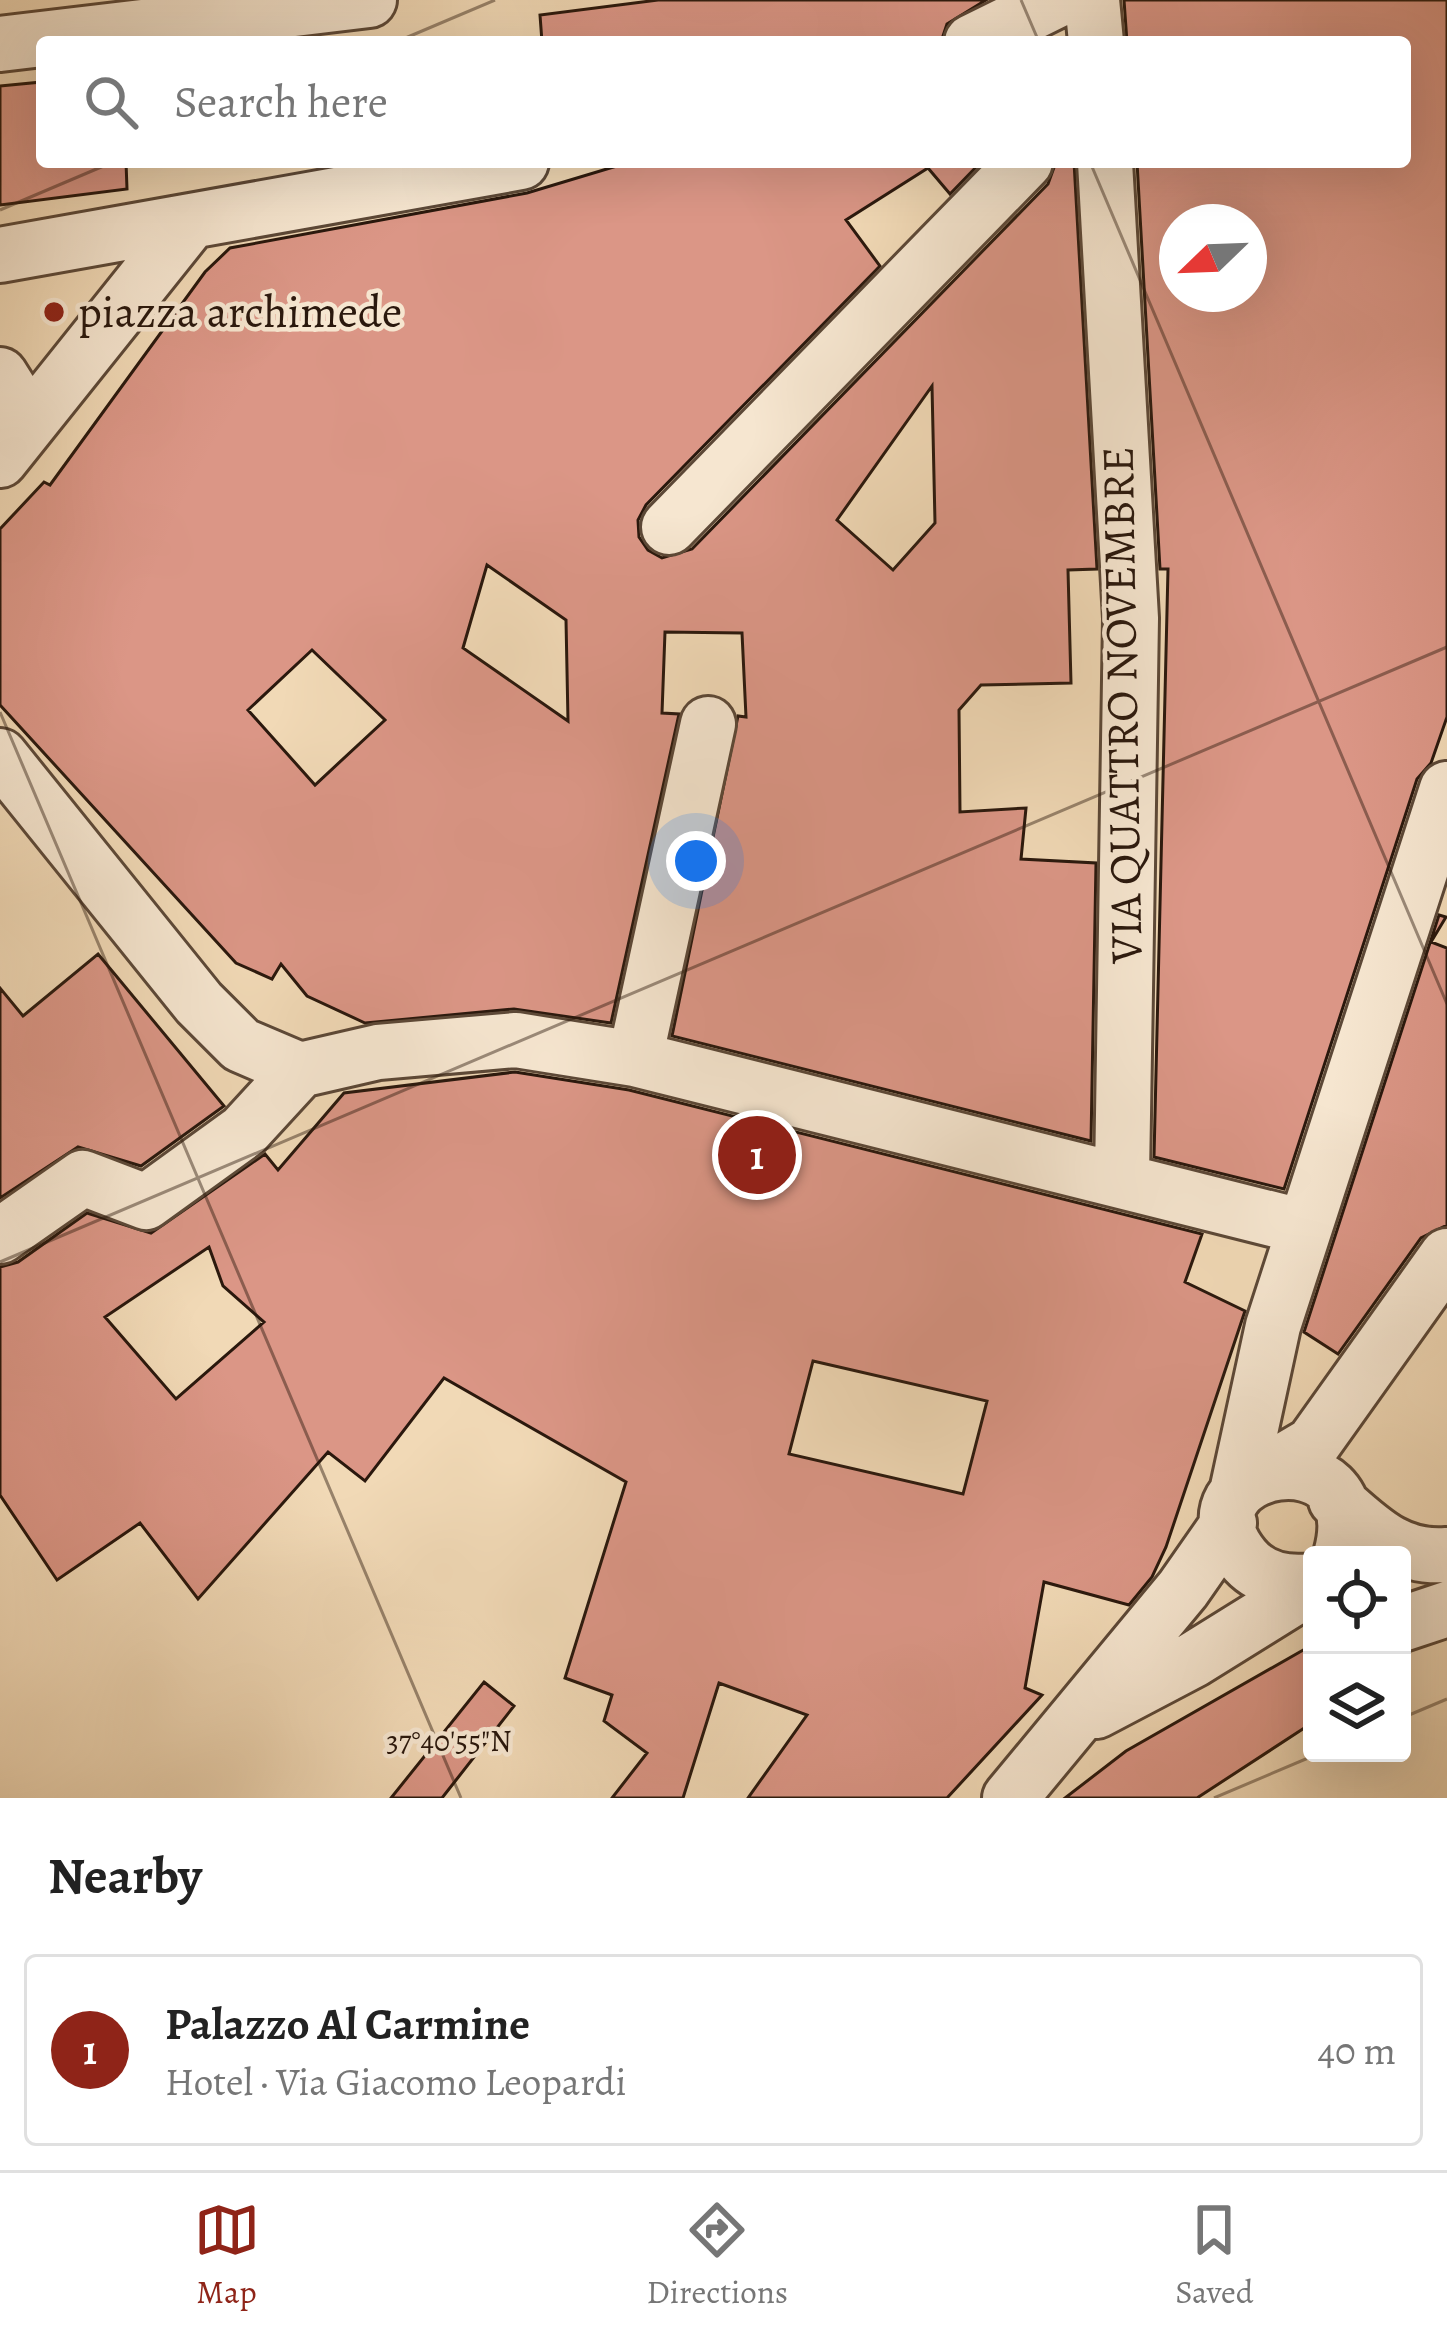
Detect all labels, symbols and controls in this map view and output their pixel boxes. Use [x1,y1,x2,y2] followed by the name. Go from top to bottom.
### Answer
[36,36,1411,168] search box
[78,69,144,135] icon: search
[174,71,388,133] text: Search here
[1159,204,1267,312] north arrow
[78,281,402,343] place label: piazza archimede
[41,299,67,325] marker: piazza archimede
[1086,446,1158,965] street label: VIA QUATTRO NOVEMBRE
[666,831,726,891] your location
[718,1110,796,1200] pin: 1
[1303,1546,1411,1762] map controls
[1303,1546,1411,1654] button: locate
[1303,1654,1411,1762] button: layers
[386,1721,512,1761] text: 37°40'55"N
[48,1841,202,1911] text: Nearby
[165,1993,530,2055] text: Palazzo Al Carmine
[83,2024,97,2077] text: 1
[1317,2024,1396,2077] text: 40 m
[165,2055,627,2108] text: Hotel · Via Giacomo Leopardi
[194,2197,260,2314] tab: Map
[647,2197,788,2314] tab: Directions
[1175,2197,1253,2314] tab: Saved

